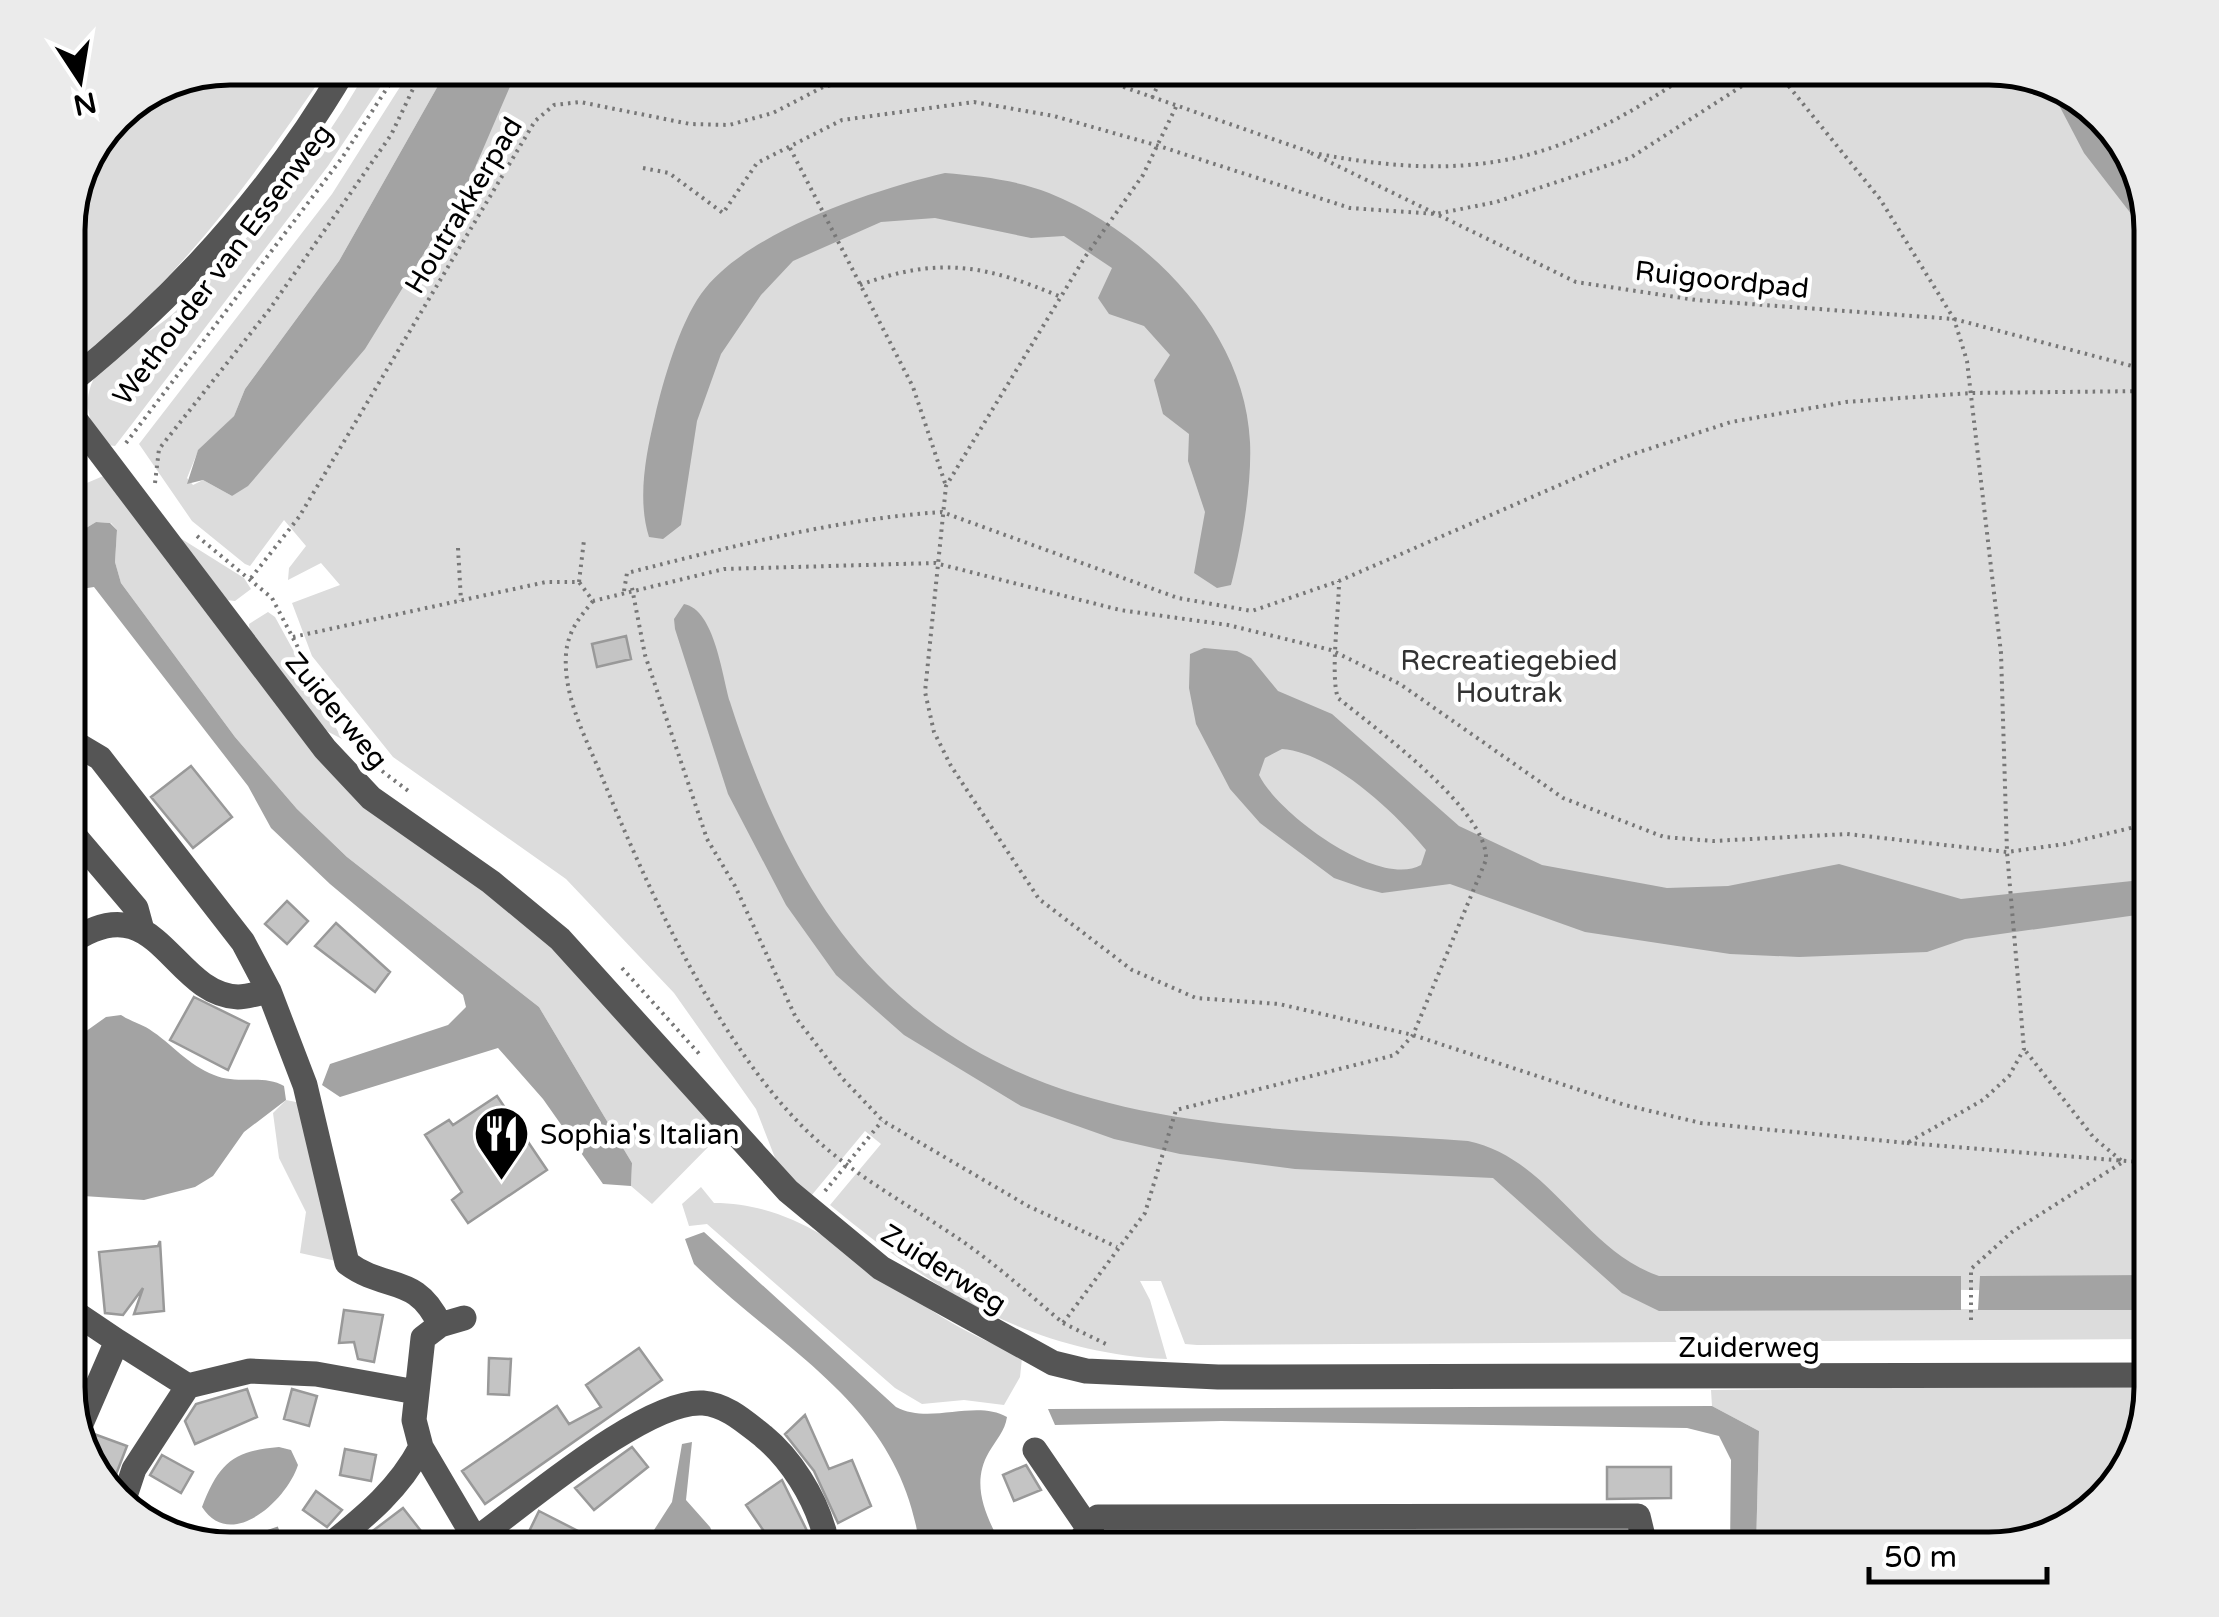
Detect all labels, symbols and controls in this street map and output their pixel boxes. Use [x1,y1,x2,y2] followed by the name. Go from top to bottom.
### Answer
[30,30,130,130] north arrow
[70,85,100,122] text: N
[398,111,530,300] street label: Houtrakkerpad
[106,117,340,412] street label: Wethouder van Essenweg
[1633,254,1811,306] street label: Ruigoordpad
[1400,644,1618,710] park label: Recreatiegebied Houtrak
[278,645,395,776] street label: Zuiderweg
[471,1104,531,1183] restaurant icon: Sophia's Italian
[540,1118,739,1152] place label: Sophia's Italian
[874,1217,1013,1321] street label: Zuiderweg
[1678,1331,1820,1365] street label: Zuiderweg
[1869,1522,2046,1584] scale bar
[1884,1539,1957,1576] text: 50 m

